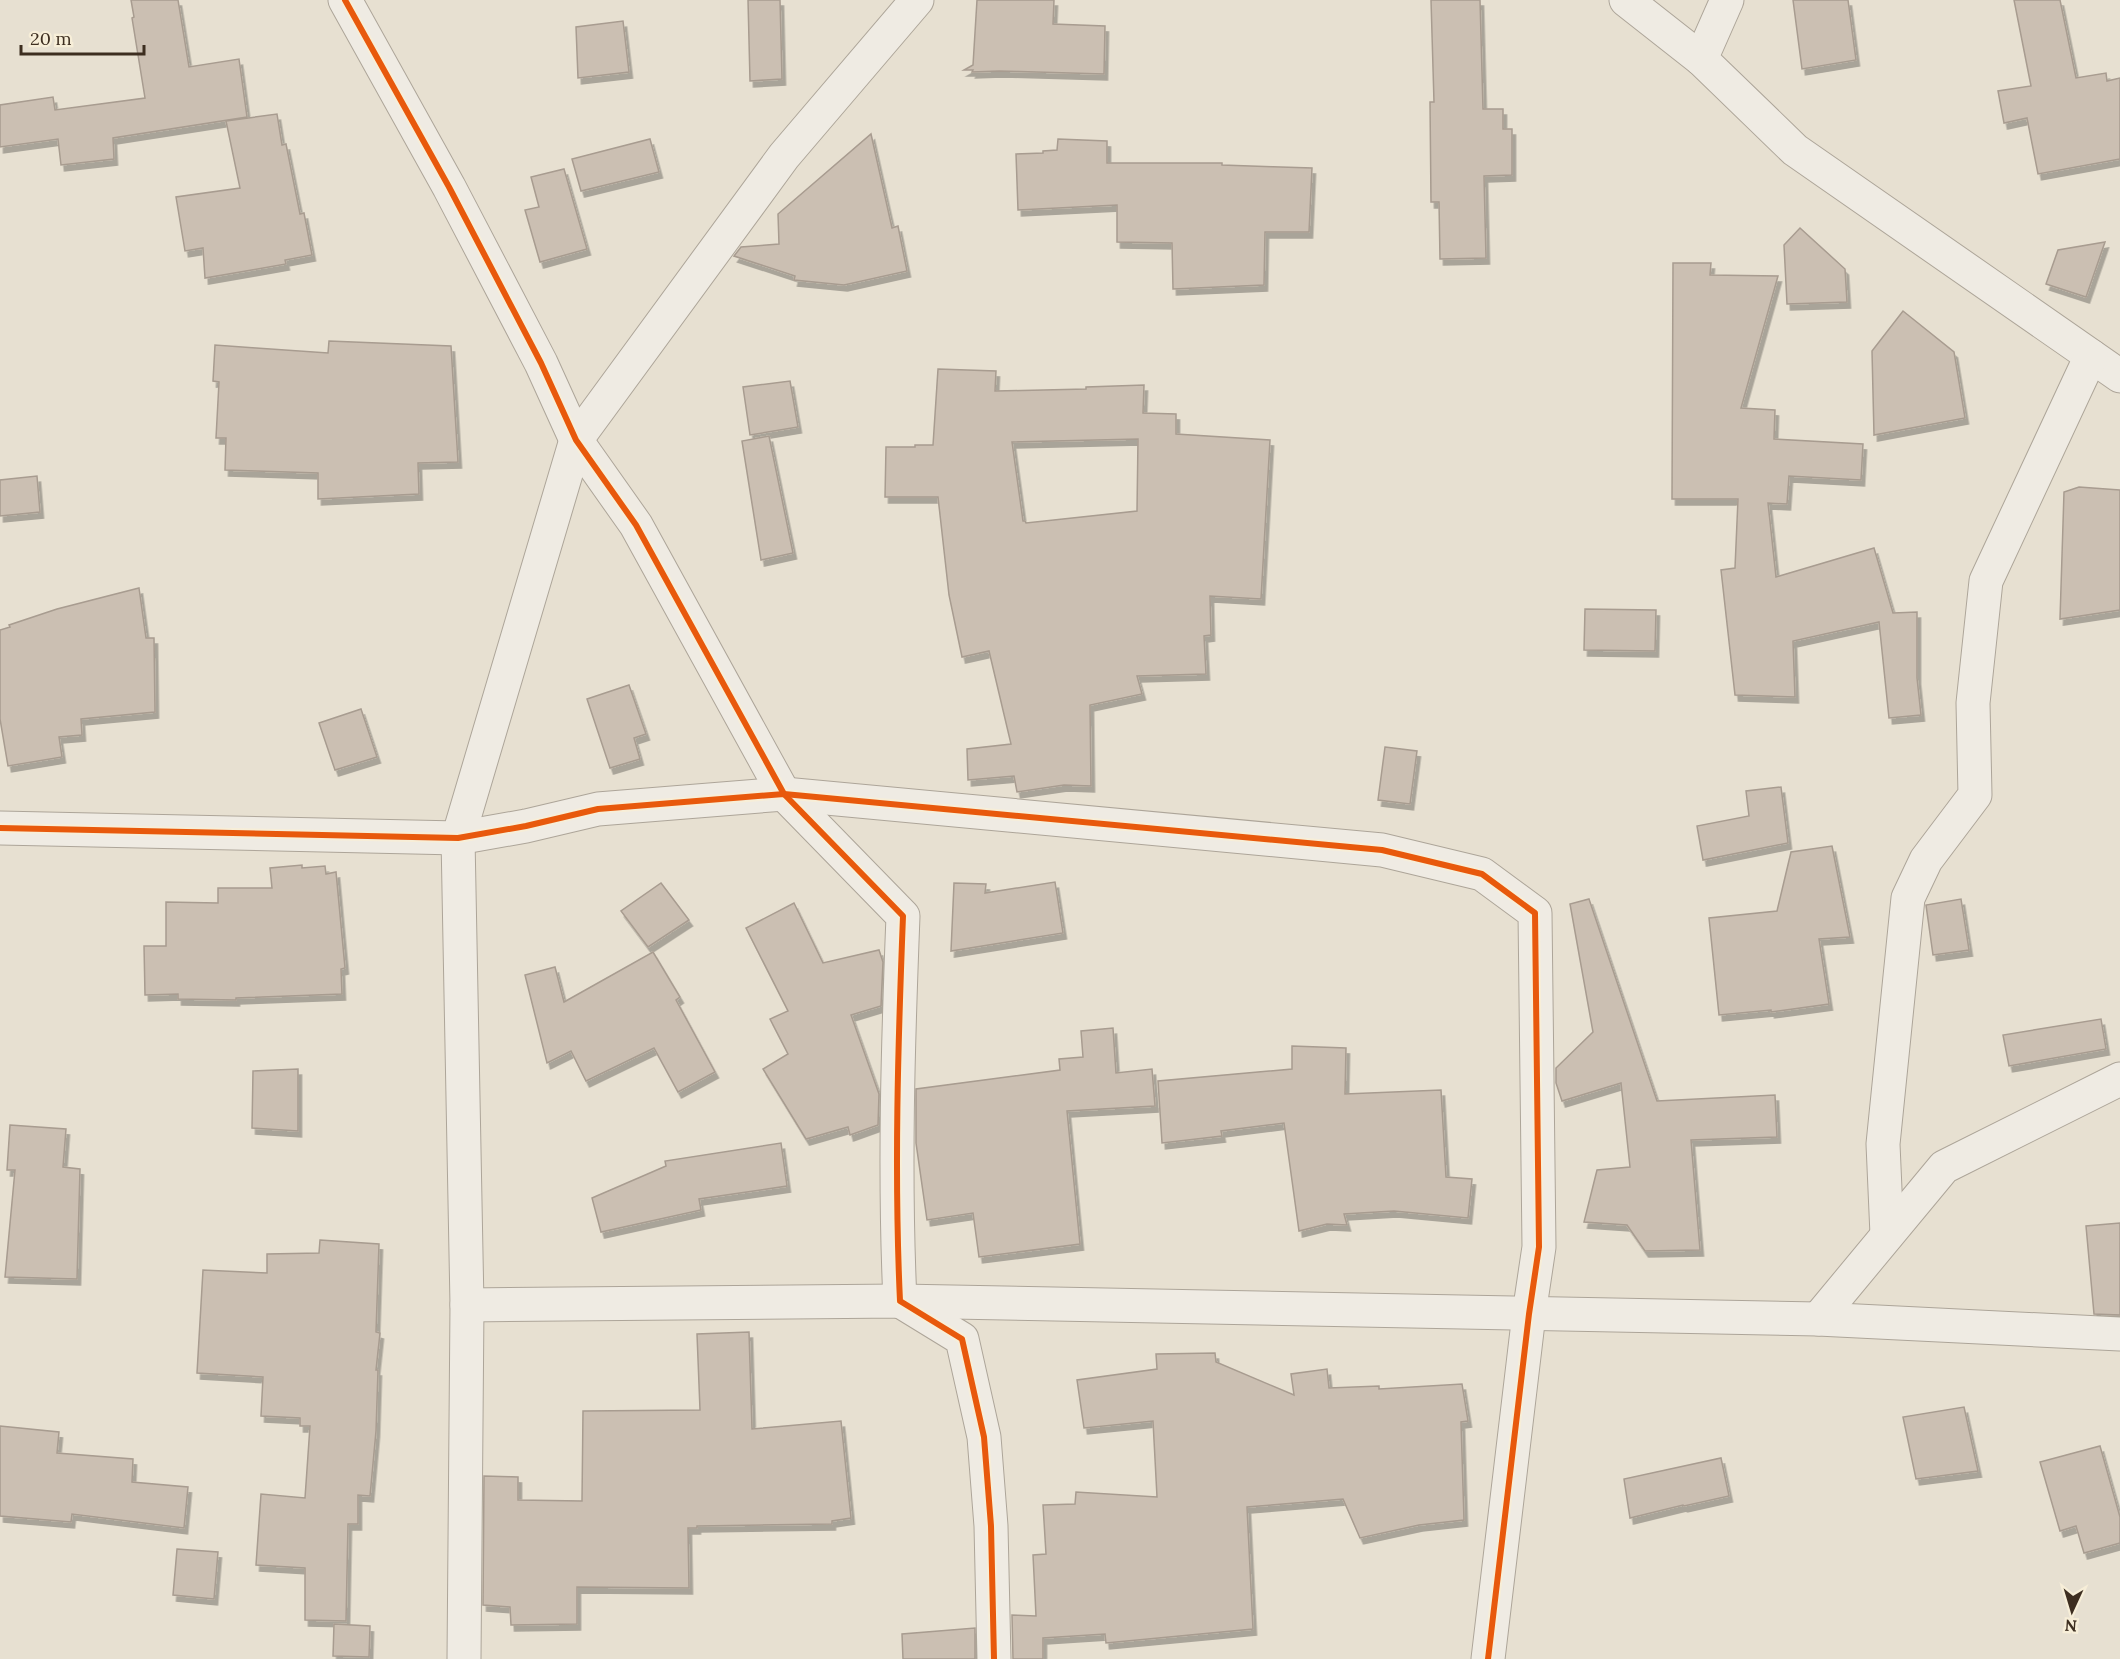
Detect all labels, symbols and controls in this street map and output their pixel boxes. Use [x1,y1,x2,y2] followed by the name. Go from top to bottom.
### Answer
[21,18,144,56] scale bar
[30,27,72,50] text: 20 m
[2042,1581,2102,1641] north arrow
[2064,1616,2078,1636] text: N

